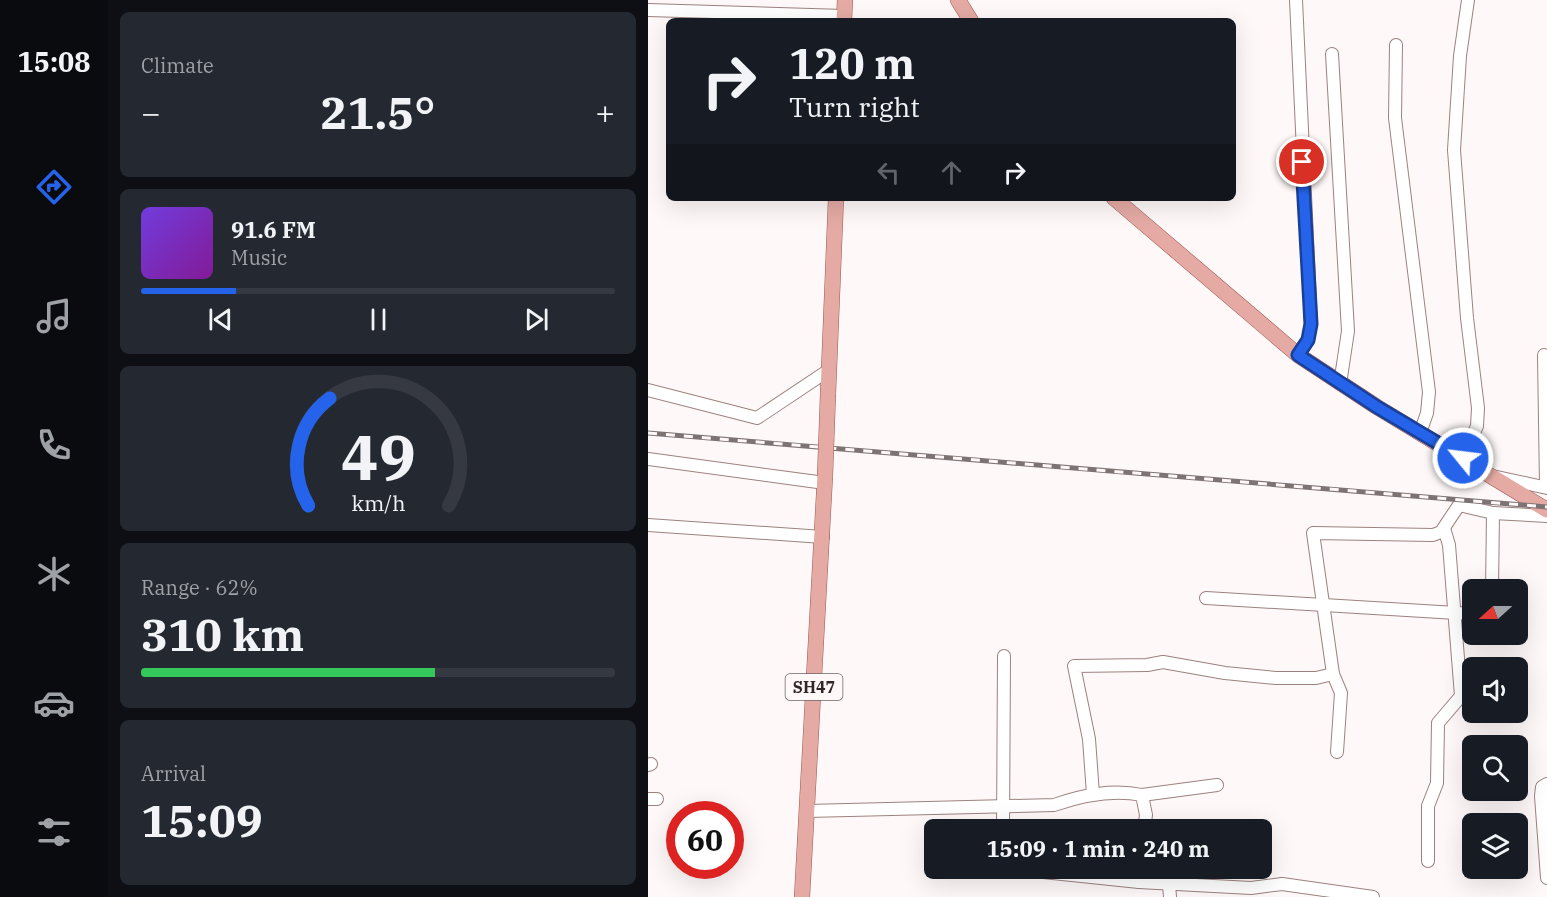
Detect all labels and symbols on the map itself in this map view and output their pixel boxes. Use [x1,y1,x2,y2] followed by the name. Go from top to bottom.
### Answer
[1276,136,1327,187] pin
[1431,426,1495,490] position arrow
[1462,579,1528,645] north arrow
[786,674,843,700] road number: SH47
[666,801,744,879] speed limit sign: 60

